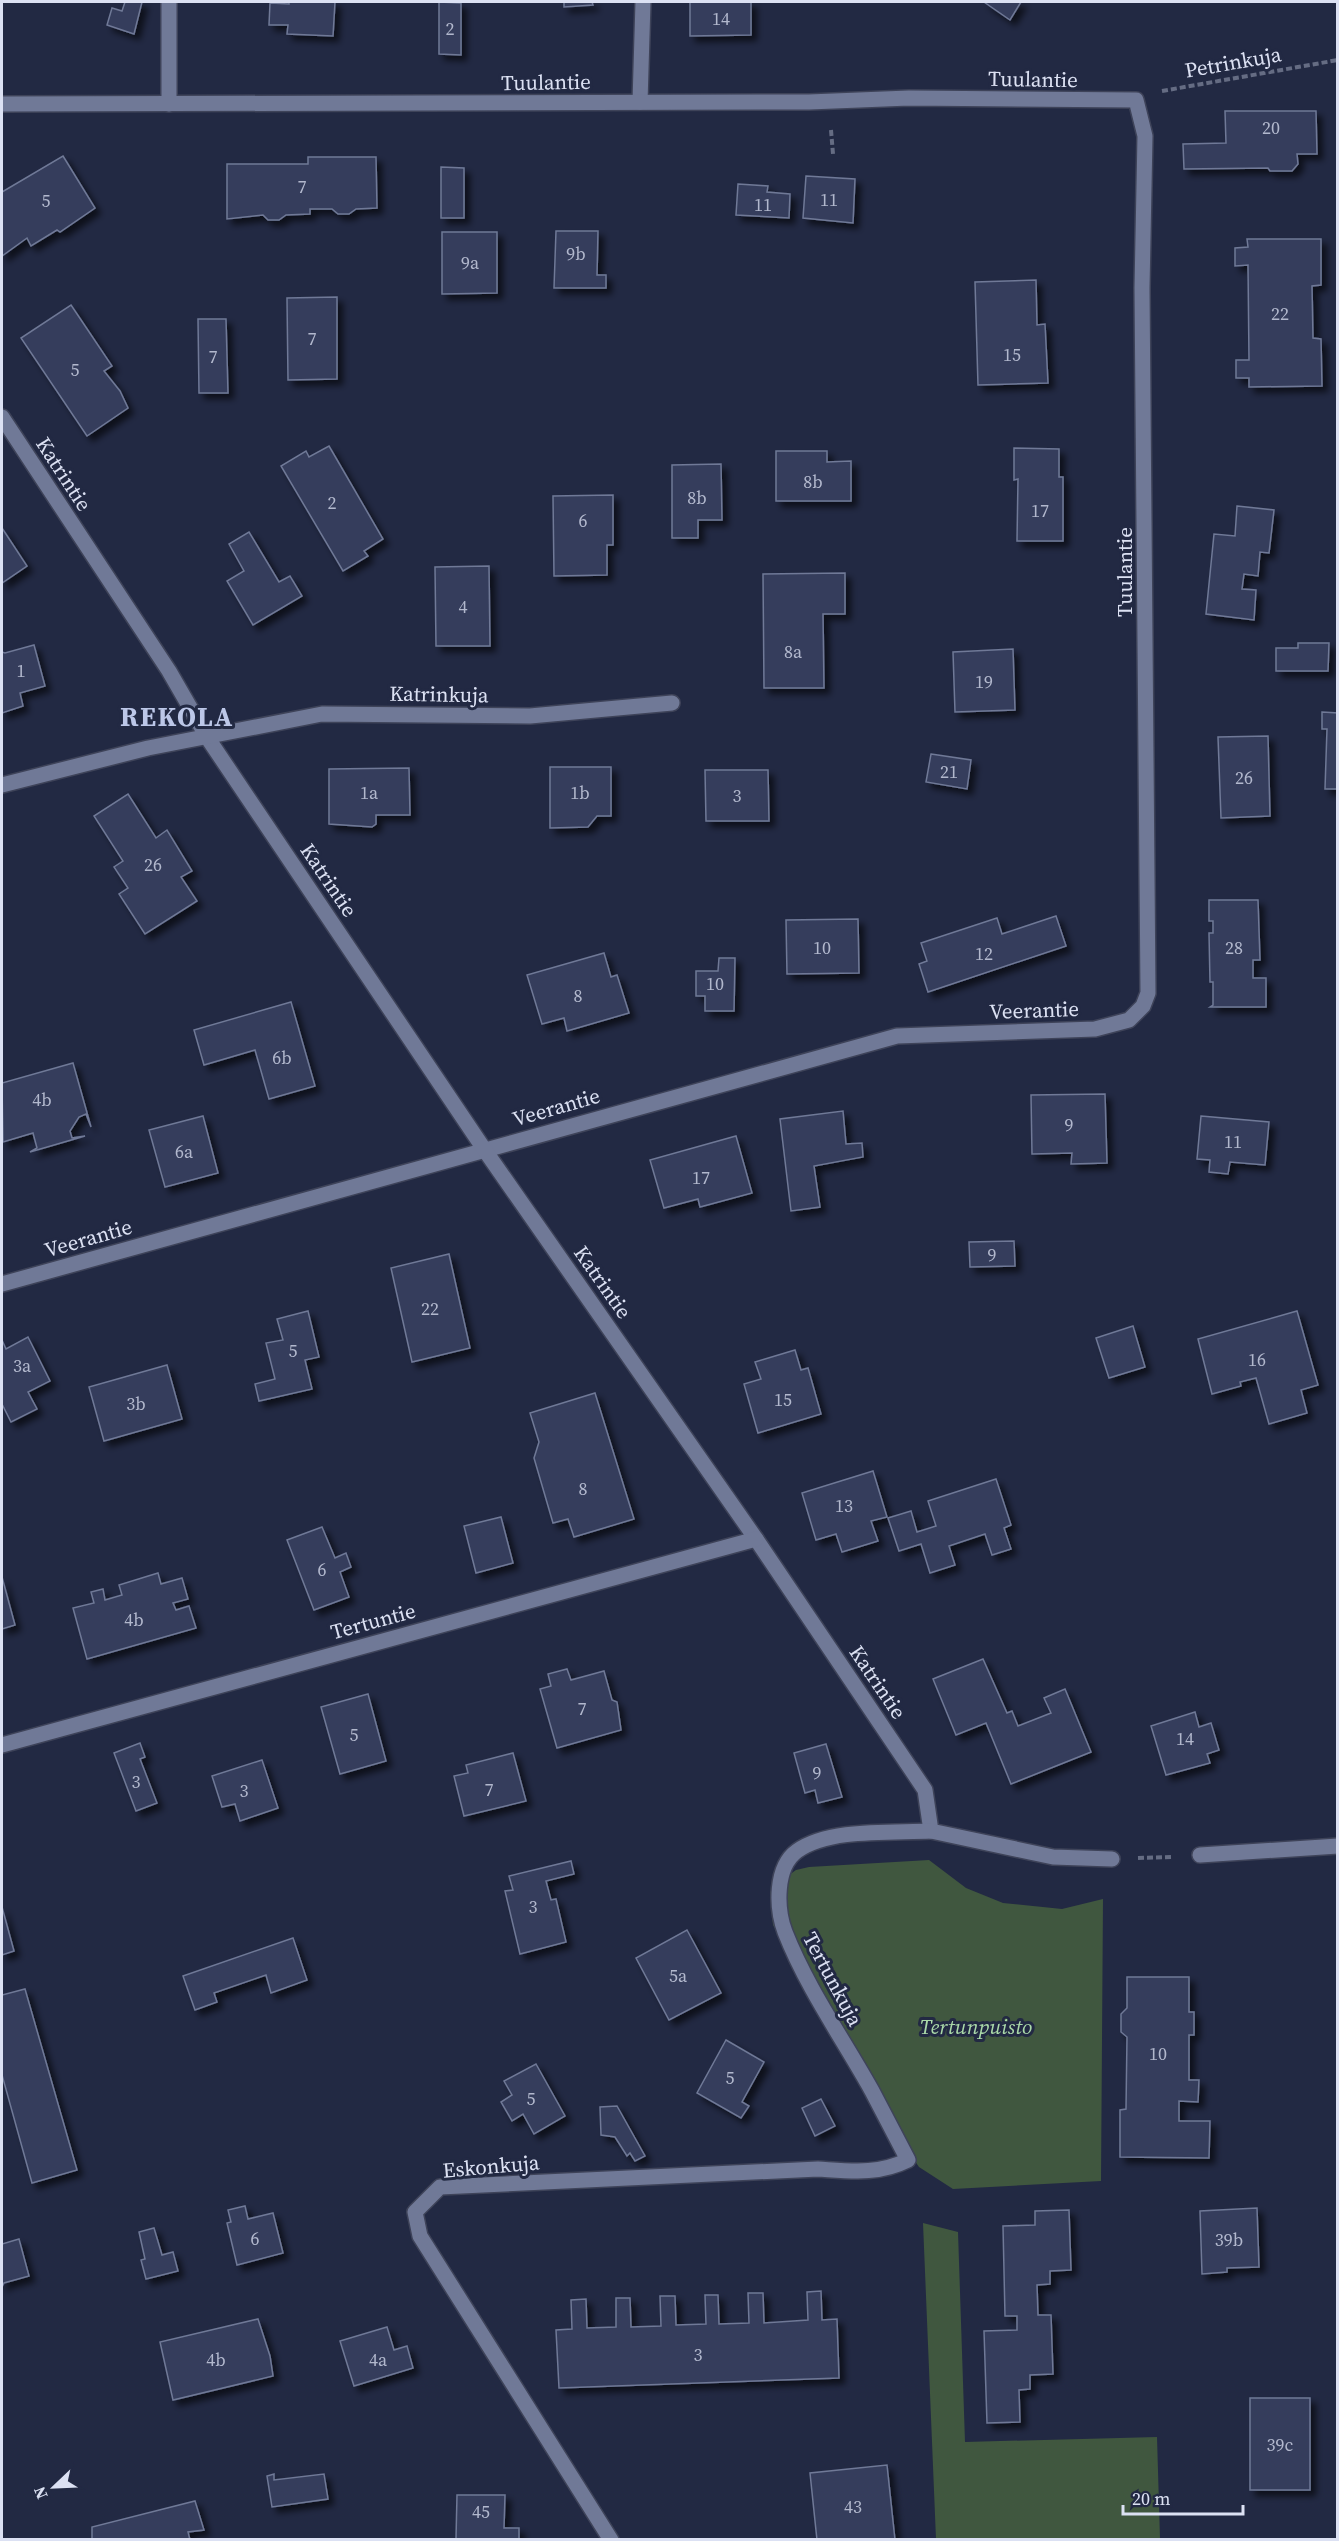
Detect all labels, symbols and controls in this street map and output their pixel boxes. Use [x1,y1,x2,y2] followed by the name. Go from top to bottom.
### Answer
[712,6,730,31] house number: 14
[446,16,455,41] house number: 2
[1182,39,1284,85] street label: Petrinkuja
[988,64,1078,94] street label: Tuulantie
[501,67,591,97] street label: Tuulantie
[1262,115,1280,140] house number: 20
[298,174,307,199] house number: 7
[820,187,838,212] house number: 11
[42,188,51,213] house number: 5
[754,192,772,217] house number: 11
[566,241,586,266] house number: 9b
[461,250,480,275] house number: 9a
[1271,301,1289,326] house number: 22
[308,326,317,351] house number: 7
[1003,342,1021,367] house number: 15
[209,344,218,369] house number: 7
[71,357,80,382] house number: 5
[29,431,99,517] street label: Katrintie
[803,469,823,494] house number: 8b
[687,485,707,510] house number: 8b
[328,490,337,515] house number: 2
[1031,498,1049,523] house number: 17
[579,508,588,533] house number: 6
[1110,527,1139,617] street label: Tuulantie
[459,594,468,619] house number: 4
[784,639,803,664] house number: 8a
[17,658,26,683] house number: 1
[975,669,993,694] house number: 19
[389,679,489,709] street label: Katrinkuja
[120,698,234,735] district label: REKOLA
[940,759,958,784] house number: 21
[1235,765,1253,790] house number: 26
[360,780,379,805] house number: 1a
[570,780,590,805] house number: 1b
[733,783,742,808] house number: 3
[294,838,364,922] street label: Katrintie
[144,852,162,877] house number: 26
[813,935,831,960] house number: 10
[1225,935,1243,960] house number: 28
[975,941,993,966] house number: 12
[706,971,724,996] house number: 10
[574,983,583,1008] house number: 8
[989,994,1079,1026] street label: Veerantie
[272,1045,292,1070] house number: 6b
[509,1081,603,1133] street label: Veerantie
[32,1087,52,1112] house number: 4b
[1065,1112,1074,1137] house number: 9
[1224,1129,1242,1154] house number: 11
[175,1139,194,1164] house number: 6a
[692,1165,710,1190] house number: 17
[41,1212,135,1264] street label: Veerantie
[567,1240,639,1324] street label: Katrintie
[988,1242,997,1267] house number: 9
[421,1296,439,1321] house number: 22
[289,1338,298,1363] house number: 5
[1248,1347,1266,1372] house number: 16
[13,1353,32,1378] house number: 3a
[774,1387,792,1412] house number: 15
[126,1391,146,1416] house number: 3b
[579,1476,588,1501] house number: 8
[835,1493,853,1518] house number: 13
[318,1557,327,1582] house number: 6
[327,1596,419,1646] street label: Tertuntie
[124,1607,144,1632] house number: 4b
[843,1640,913,1724] street label: Katrintie
[578,1696,587,1721] house number: 7
[350,1722,359,1747] house number: 5
[1176,1726,1194,1751] house number: 14
[813,1760,822,1785] house number: 9
[132,1769,141,1794] house number: 3
[485,1777,494,1802] house number: 7
[240,1778,249,1803] house number: 3
[529,1894,538,1919] house number: 3
[796,1927,870,2032] street label: Tertunkuja
[669,1963,688,1988] house number: 5a
[920,2012,1032,2041] park label: Tertunpuisto
[1149,2041,1167,2066] house number: 10
[726,2065,735,2090] house number: 5
[527,2086,536,2111] house number: 5
[441,2147,541,2185] street label: Eskonkuja
[251,2226,260,2251] house number: 6
[1215,2227,1243,2252] house number: 39b
[694,2342,703,2367] house number: 3
[206,2347,226,2372] house number: 4b
[369,2347,388,2372] house number: 4a
[1267,2432,1294,2457] house number: 39c
[24,2457,84,2517] north arrow
[1123,2478,1243,2516] scale bar
[28,2483,53,2503] text: N
[1132,2486,1170,2511] text: 20 m
[844,2494,862,2519] house number: 43
[472,2499,490,2524] house number: 45

